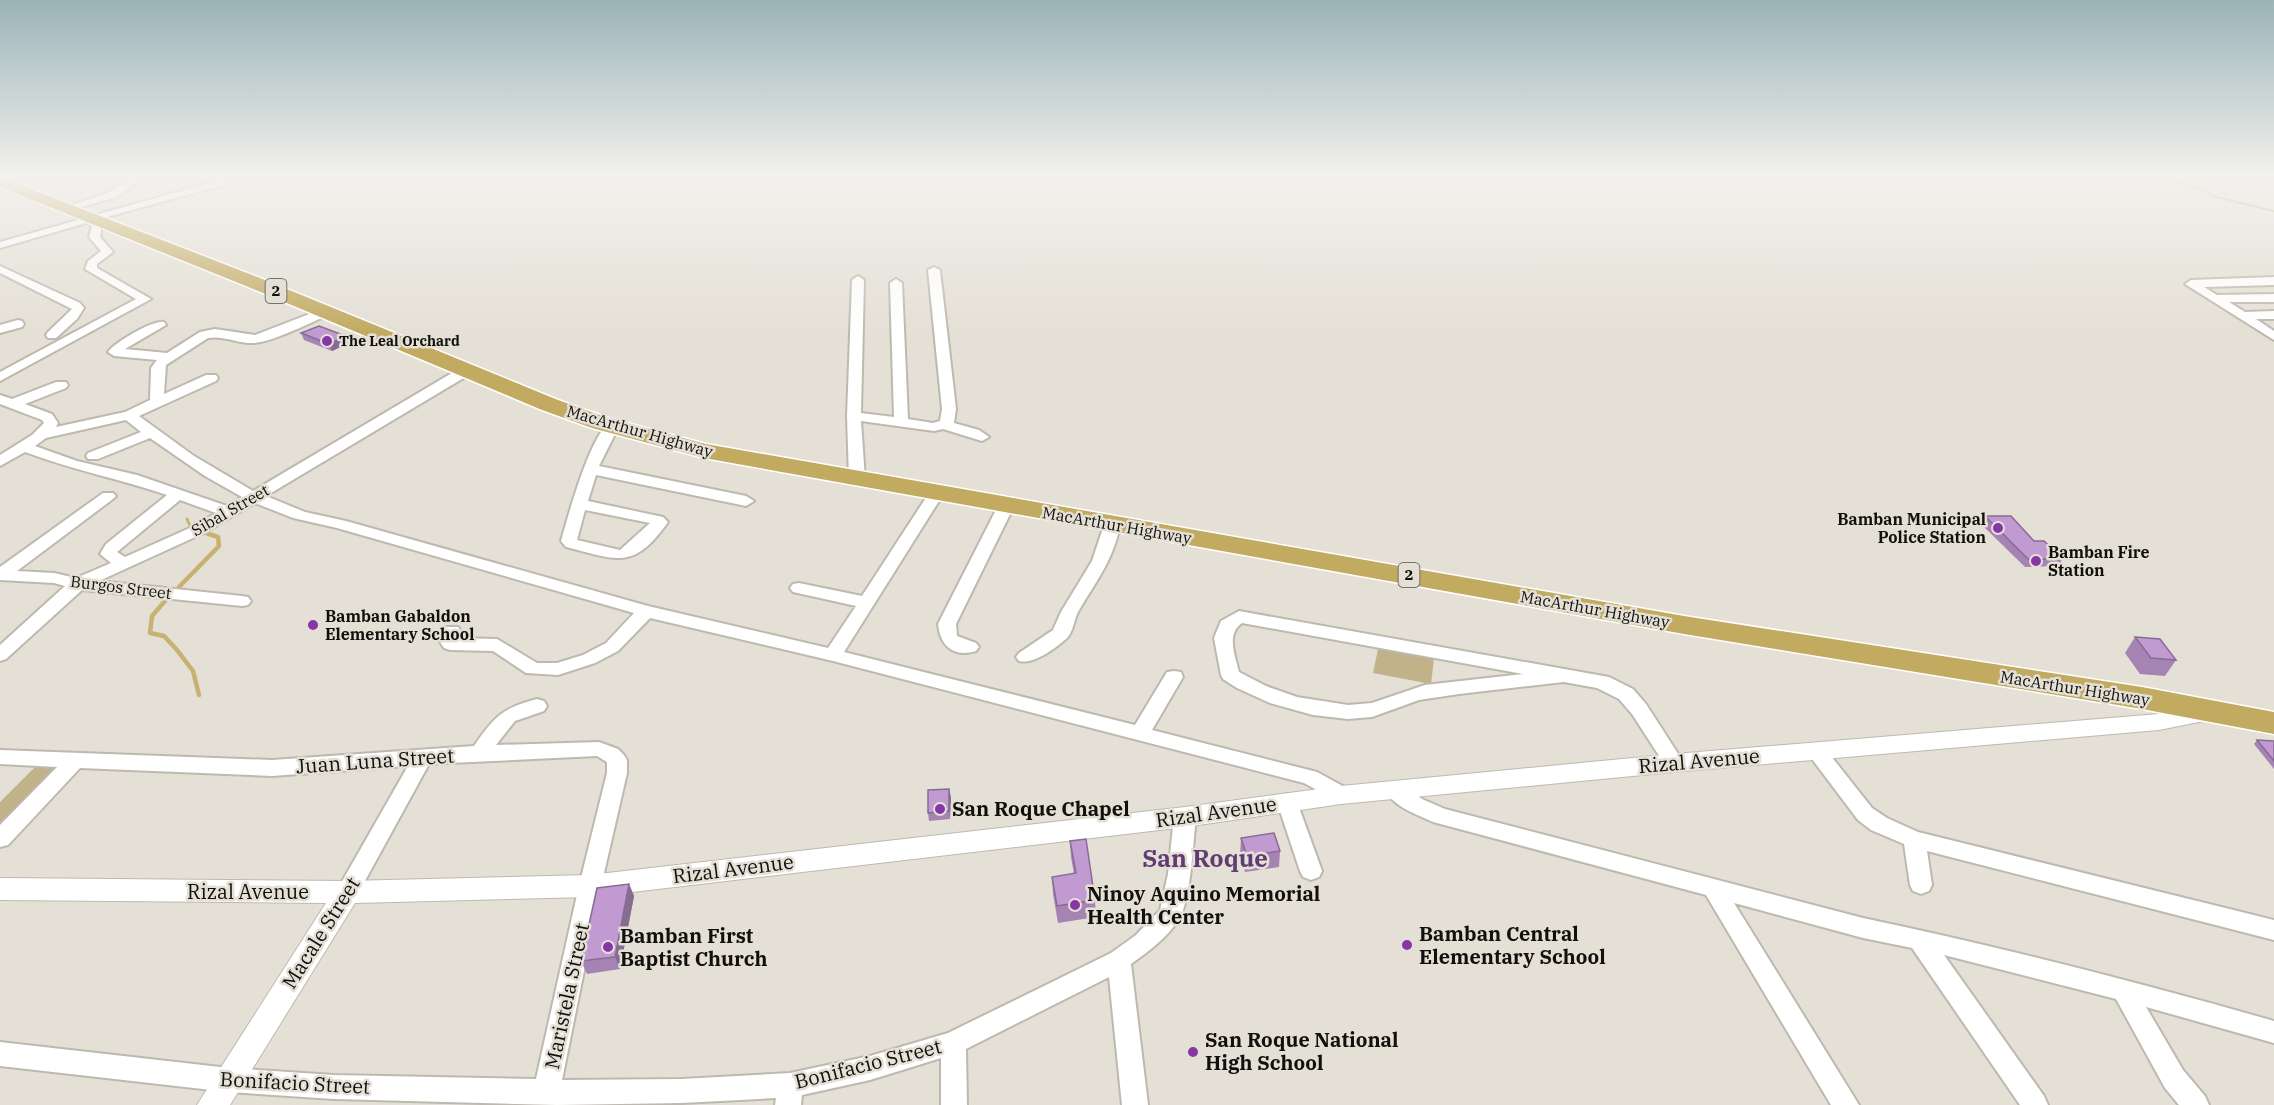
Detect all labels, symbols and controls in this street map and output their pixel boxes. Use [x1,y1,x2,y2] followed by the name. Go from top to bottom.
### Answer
[266,279,286,303] road number: 2
[339,332,460,350] place label: The Leal Orchard
[320,334,334,348] marker: The Leal Orchard
[565,401,716,462] street label: MacArthur Highway
[188,480,273,540] street label: Sibal Street
[1041,502,1194,548] street label: MacArthur Highway
[1837,509,1986,547] place label: Bamban Municipal Police Station
[1991,521,2005,535] marker: Bamban Municipal Police Station
[2048,542,2150,580] place label: Bamban Fire Station
[2029,554,2043,568] marker: Bamban Fire Station
[1398,563,1420,587] road number: 2
[69,571,173,603] street label: Burgos Street
[1519,586,1672,632] street label: MacArthur Highway
[325,606,474,644] place label: Bamban Gabaldon Elementary School
[306,618,320,632] marker: Bamban Gabaldon Elementary School
[1999,666,2152,710] street label: MacArthur Highway
[295,742,455,779] street label: Juan Luna Street
[1637,742,1761,779] street label: Rizal Avenue
[1154,790,1278,833] street label: Rizal Avenue
[952,795,1130,822] place label: San Roque Chapel
[933,802,947,816] marker: San Roque Chapel
[1142,842,1268,874] district label: San Roque
[671,848,795,889] street label: Rizal Avenue
[275,872,366,994] street label: Macale Street
[187,878,309,905] street label: Rizal Avenue
[1087,880,1320,930] place label: Ninoy Aquino Memorial Health Center
[1068,898,1082,912] marker: Ninoy Aquino Memorial Health Center
[538,920,595,1071] street label: Maristela Street
[1419,920,1606,970] place label: Bamban Central Elementary School
[620,922,767,972] place label: Bamban First Baptist Church
[1400,938,1414,952] marker: Bamban Central Elementary School
[601,940,615,954] marker: Bamban First Baptist Church
[1205,1026,1399,1076] place label: San Roque National High School
[792,1032,944,1095] street label: Bonifacio Street
[1186,1045,1200,1059] marker: San Roque National High School
[219,1065,371,1100] street label: Bonifacio Street

